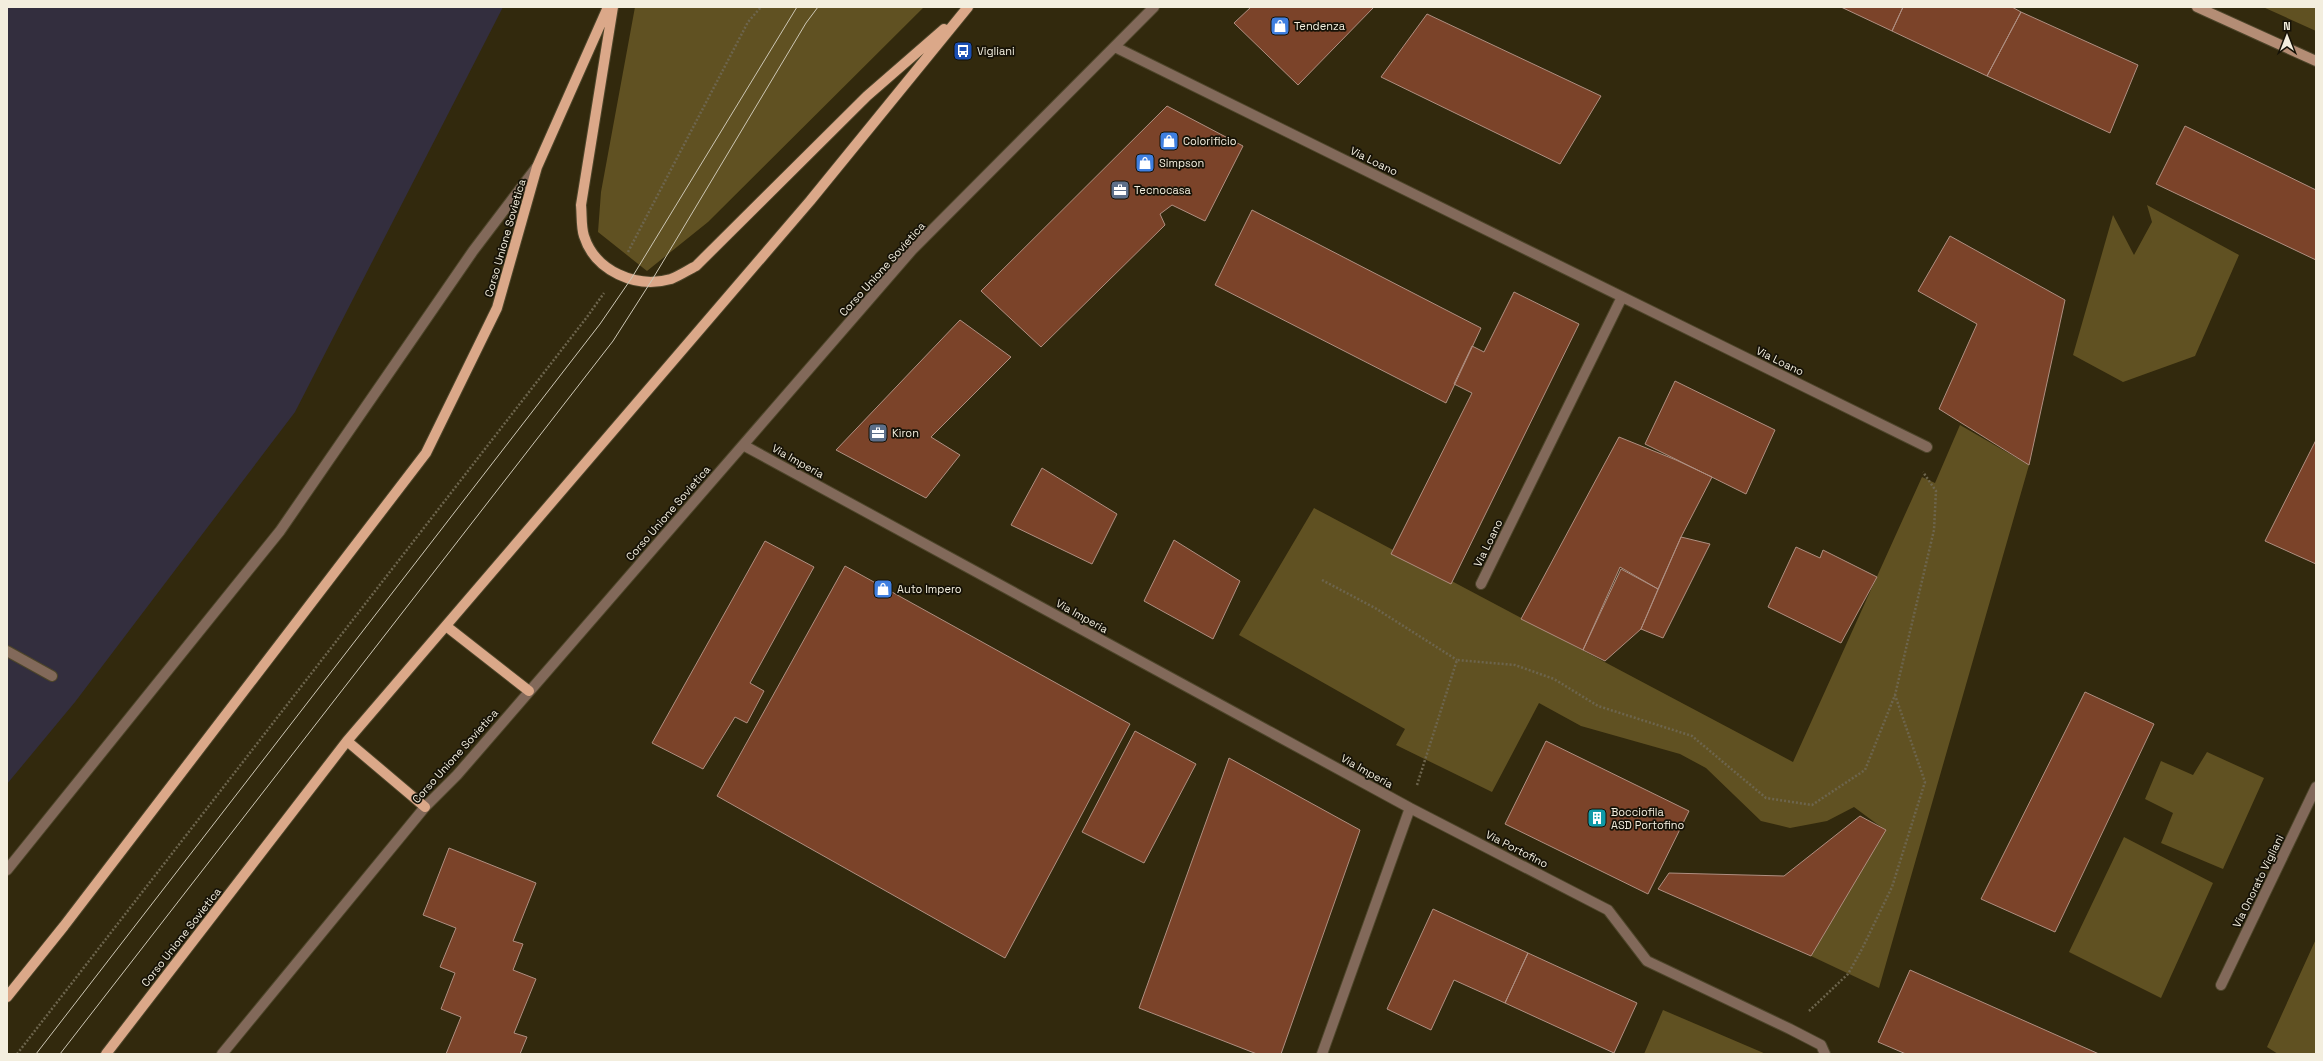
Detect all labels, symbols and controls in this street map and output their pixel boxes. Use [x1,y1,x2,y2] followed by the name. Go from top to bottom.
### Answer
[1269,15,1291,37] shop icon: Tendenza
[2267,16,2307,56] north arrow
[1294,19,1346,33] place label: Tendenza
[2283,19,2291,33] text: N
[952,40,974,62] bus stop icon: Vigliani
[977,44,1015,58] place label: Vigliani
[1158,130,1180,152] shop icon: Colorificio
[1183,134,1237,148] place label: Colorificio
[1348,143,1400,179] street label: Via Loano
[1134,152,1156,174] shop icon: Simpson
[1159,156,1204,170] place label: Simpson
[481,177,529,298] street label: Corso Unione Sovietica
[1109,179,1131,201] office icon: Tecnocasa
[1134,183,1192,197] place label: Tecnocasa
[836,219,928,319] street label: Corso Unione Sovietica
[1754,343,1806,379] street label: Via Loano
[867,422,889,444] office icon: Kìron
[892,426,919,440] place label: Kìron
[769,441,827,481] street label: Via Imperia
[623,462,714,564] street label: Corso Unione Sovietica
[1470,517,1506,569] street label: Via Loano
[872,578,894,600] shop icon: Auto Impero
[897,582,962,596] place label: Auto Impero
[1053,596,1111,636] street label: Via Imperia
[409,706,501,806] street label: Corso Unione Sovietica
[1338,751,1396,791] street label: Via Imperia
[1611,805,1685,832] place label: Bocciofila ASD Portofino
[1586,807,1608,829] building icon: Bocciofila ASD Portofino
[1483,827,1551,871] street label: Via Portofino
[2229,832,2287,930] street label: Via Onorato Vigliani
[138,884,224,989] street label: Corso Unione Sovietica

